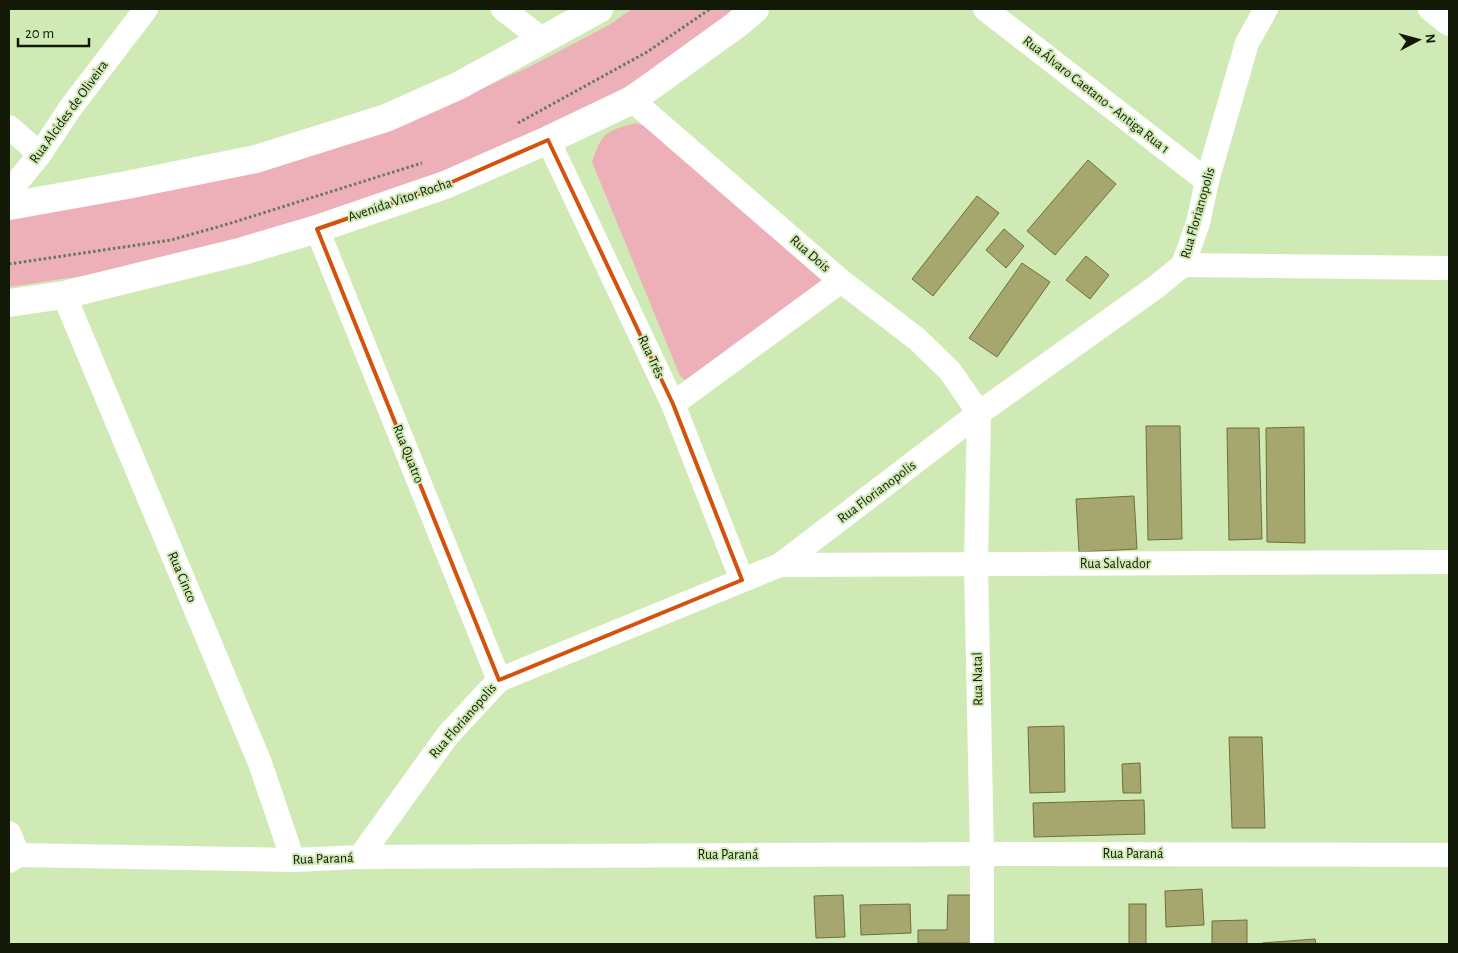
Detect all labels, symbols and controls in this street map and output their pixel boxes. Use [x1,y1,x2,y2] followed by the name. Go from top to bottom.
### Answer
[18,15,89,47] scale bar
[1393,15,1443,65] north arrow
[25,26,54,41] text: 20 m
[1020,31,1174,156] street label: Rua Álvaro Caetano - Antiga Rua 1
[1422,33,1437,44] text: N
[27,58,111,166] street label: Rua Alcides de Oliveira
[1178,166,1218,260] street label: Rua Florianopolis
[346,175,454,224] street label: Avenida Vitor Rocha
[787,233,833,275] street label: Rua Dois
[635,333,667,381] street label: Rua Três
[390,423,426,485] street label: Rua Quatro
[835,458,919,526] street label: Rua Florianopolis
[165,550,199,604] street label: Rua Cinco
[1080,557,1151,571] street label: Rua Salvador
[971,652,985,706] street label: Rua Natal
[427,681,499,761] street label: Rua Florianopolis
[1102,847,1164,861] street label: Rua Paraná
[697,848,759,862] street label: Rua Paraná
[292,851,354,867] street label: Rua Paraná

